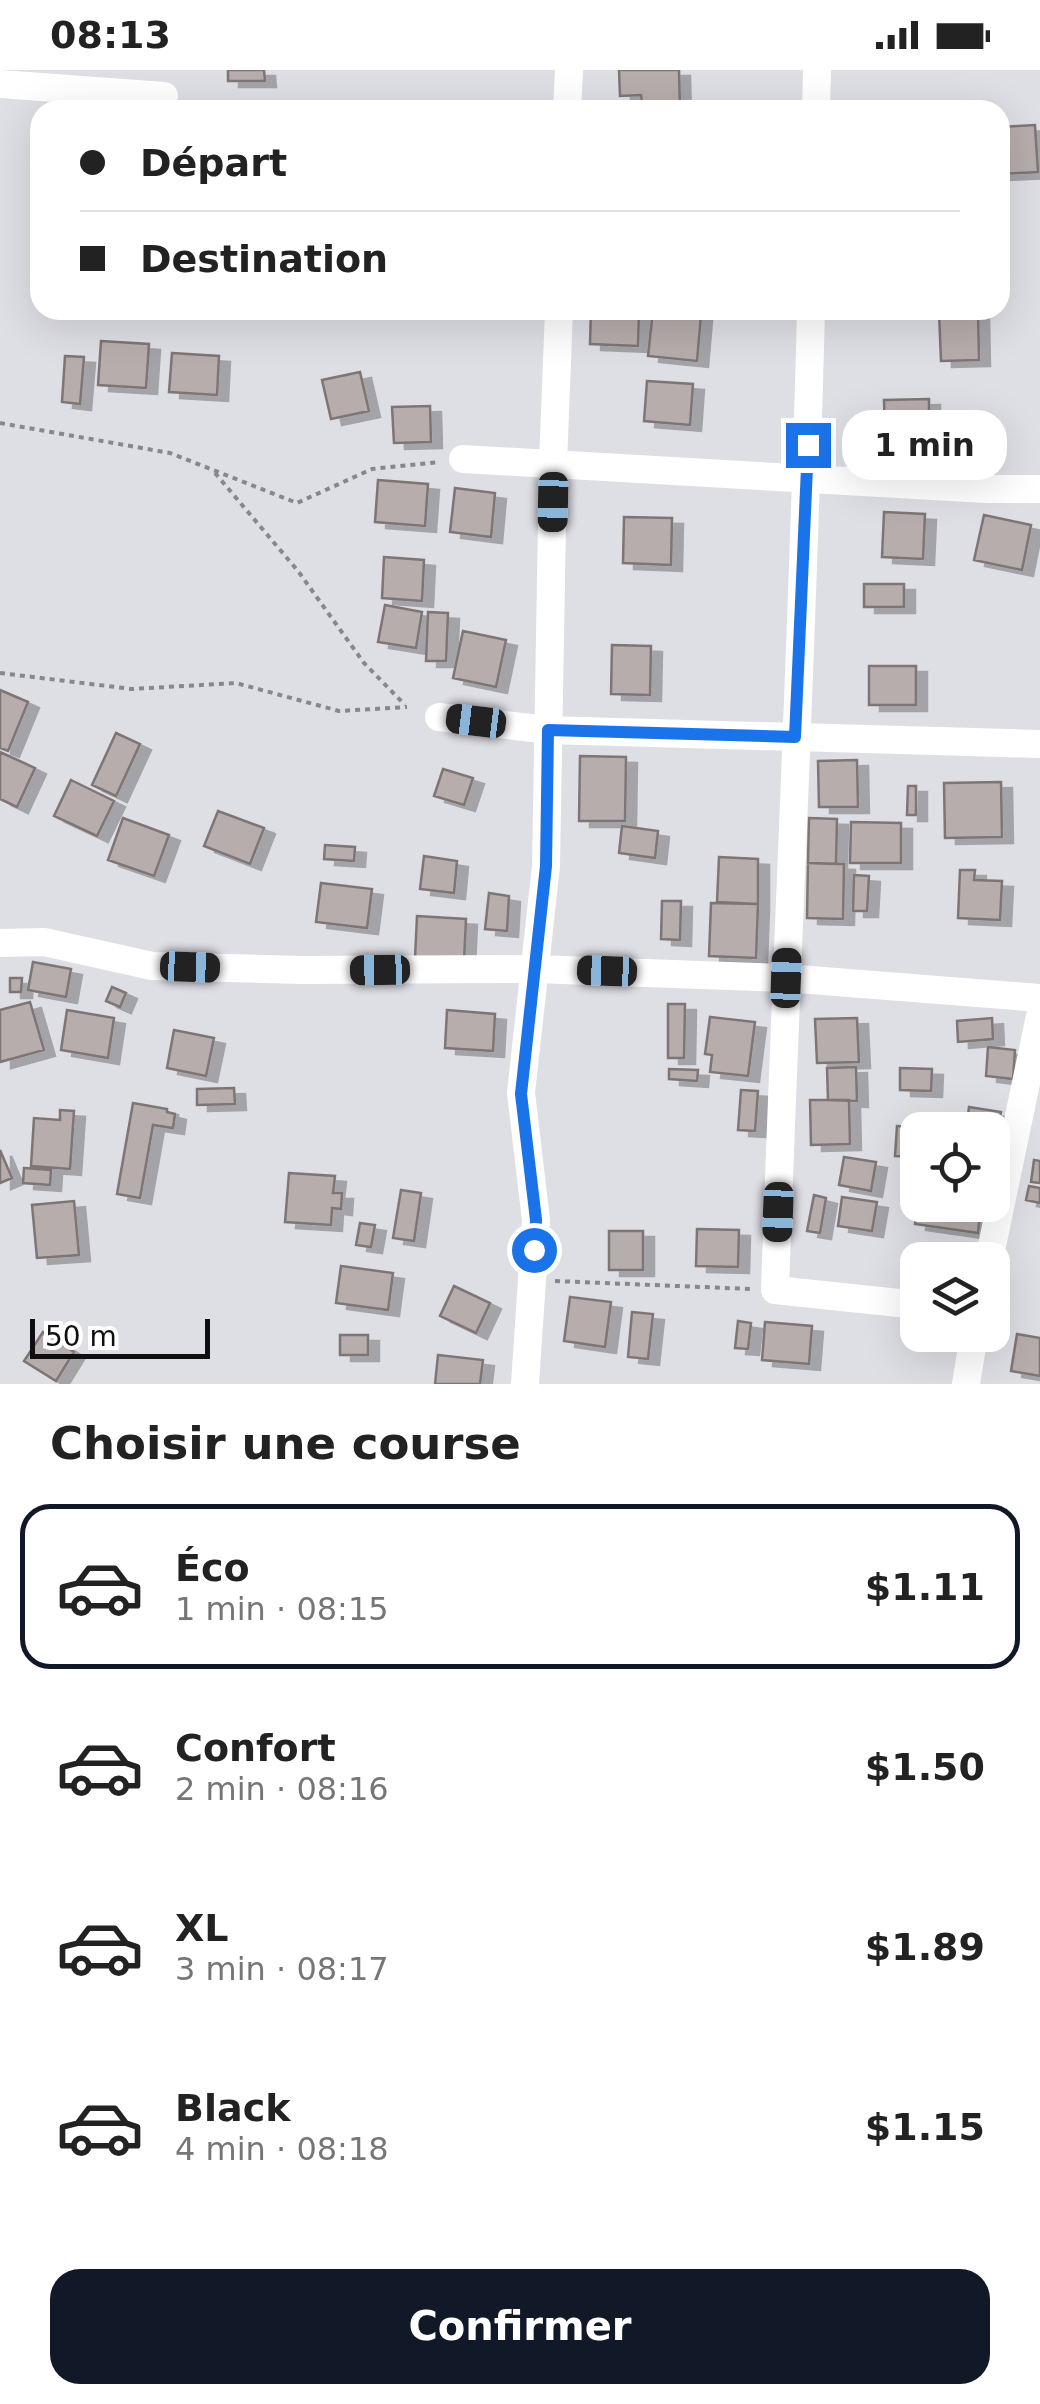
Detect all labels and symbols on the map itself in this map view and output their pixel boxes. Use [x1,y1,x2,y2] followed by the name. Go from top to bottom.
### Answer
[843,410,1008,480] callout: 1 min
[786,423,831,468] route end
[537,472,569,532] car
[444,702,508,740] car
[770,947,802,1009] car
[159,951,221,983] car
[350,954,410,986] car
[576,955,638,987] car
[762,1181,794,1243] car
[512,1228,557,1273] route start
[30,1314,210,1358] scale bar

